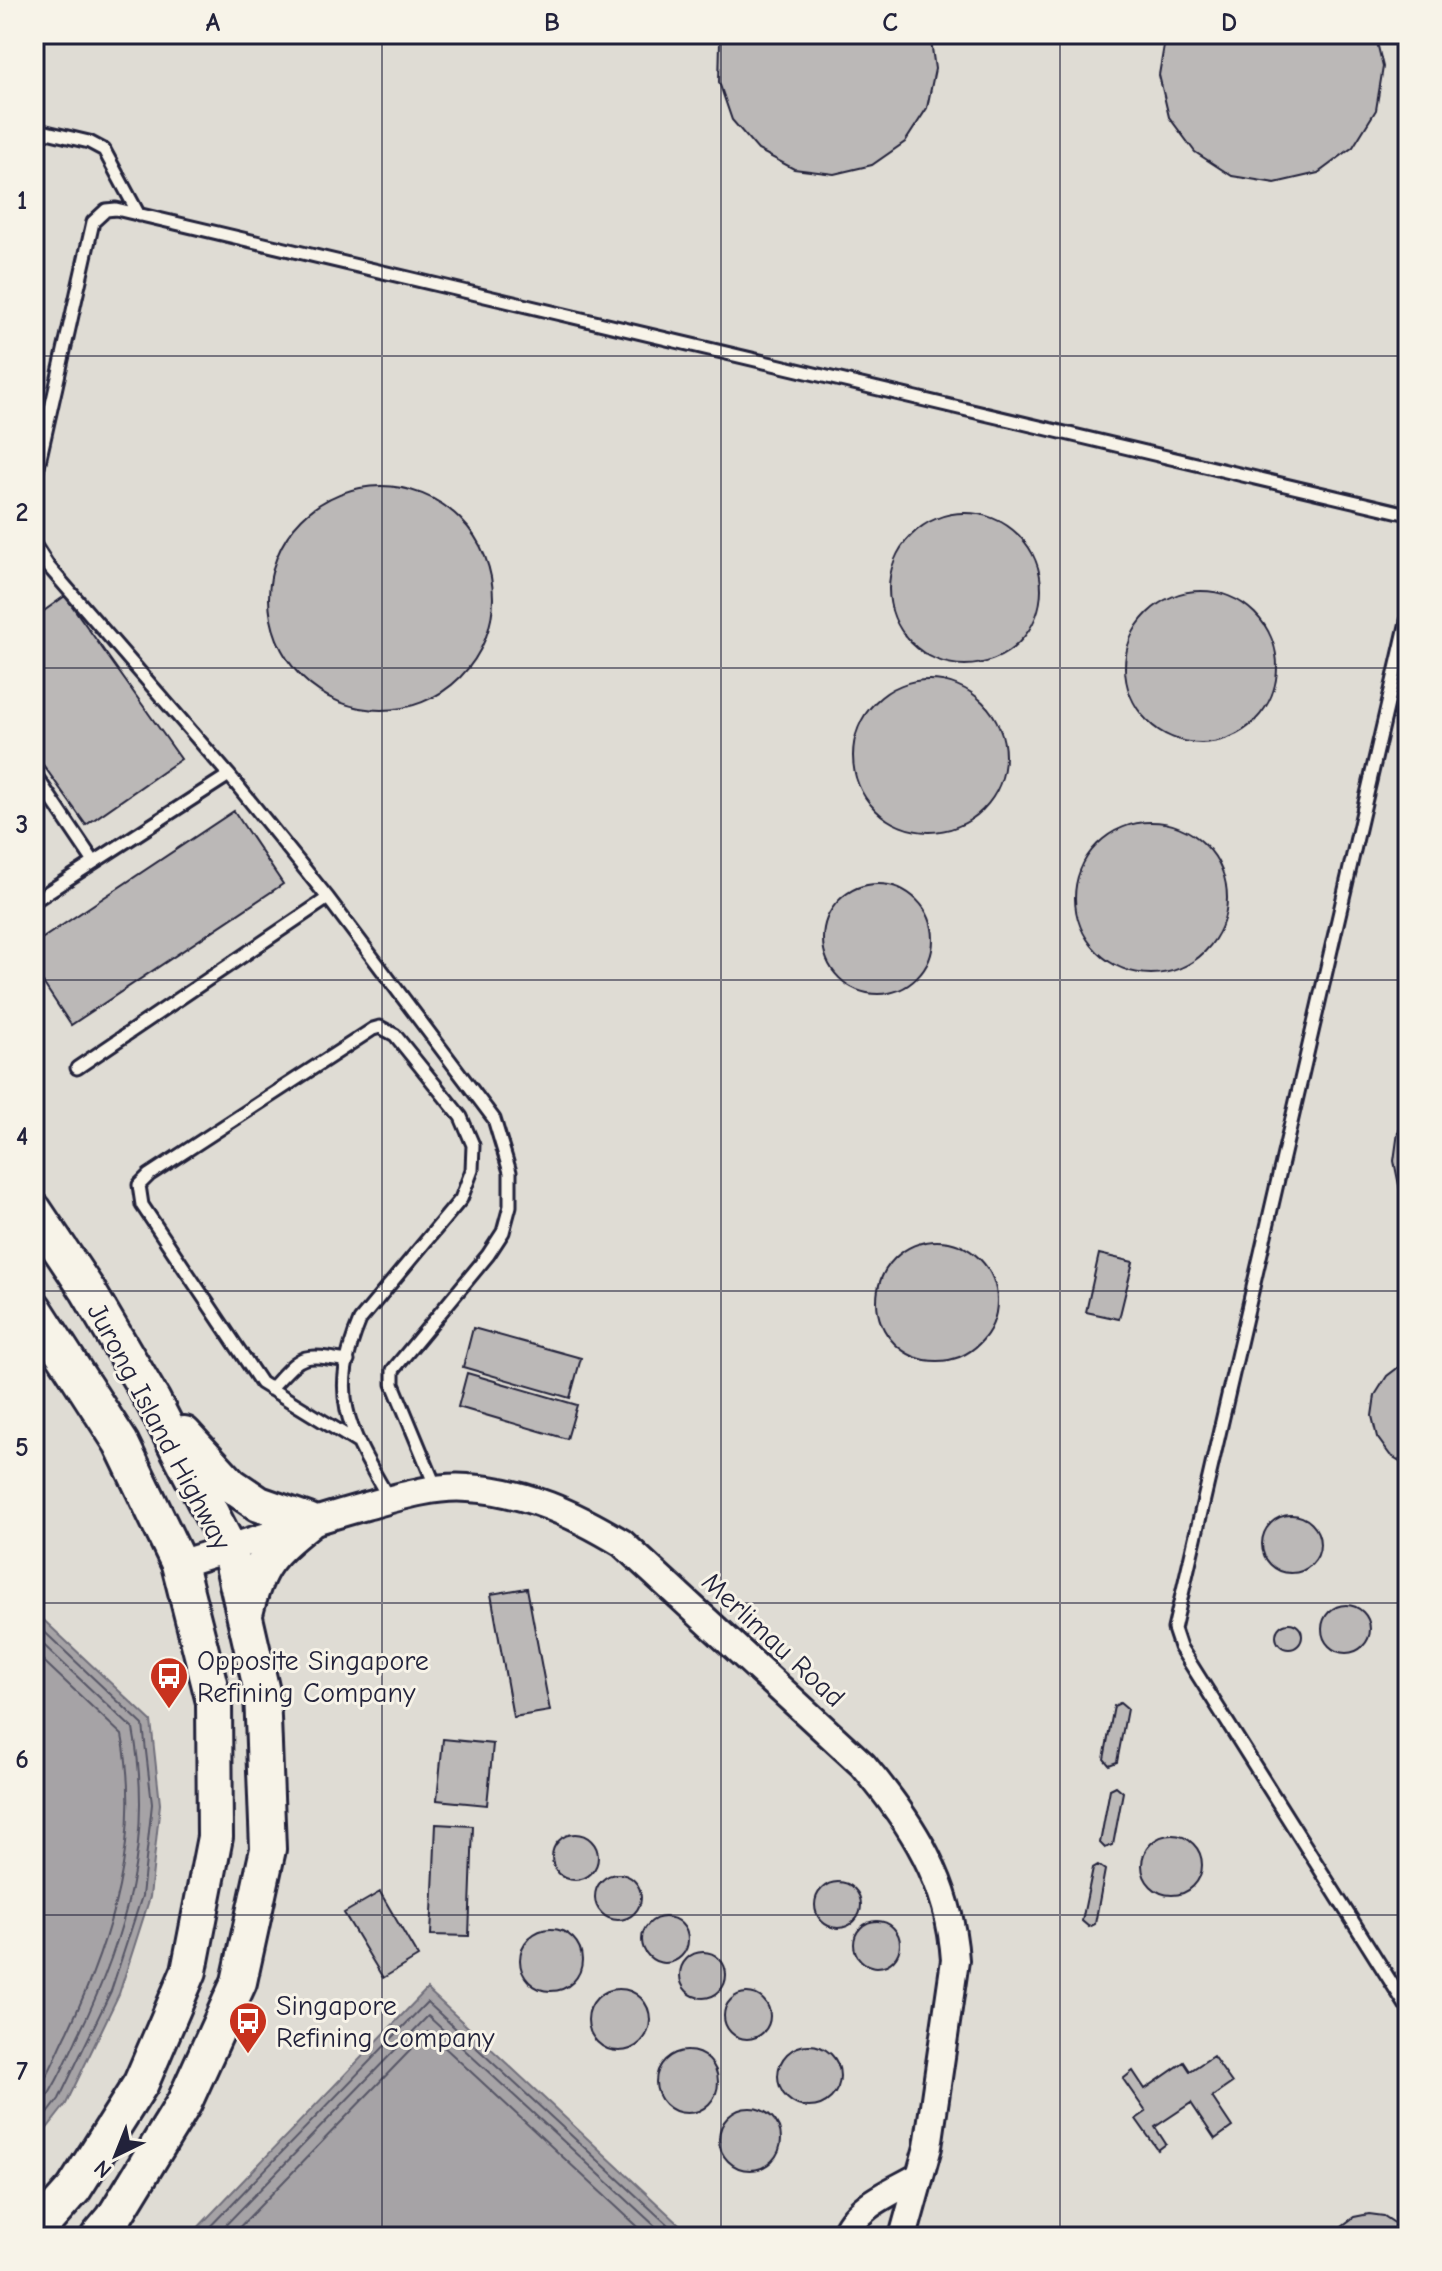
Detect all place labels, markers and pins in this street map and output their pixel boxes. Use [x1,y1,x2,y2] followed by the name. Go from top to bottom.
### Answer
[197,1645,429,1709] place label: Opposite Singapore Refining Company
[148,1655,190,1710] bus stop icon: Opposite Singapore Refining Company
[276,1990,495,2054] place label: Singapore Refining Company
[227,2000,269,2055] bus stop icon: Singapore Refining Company

